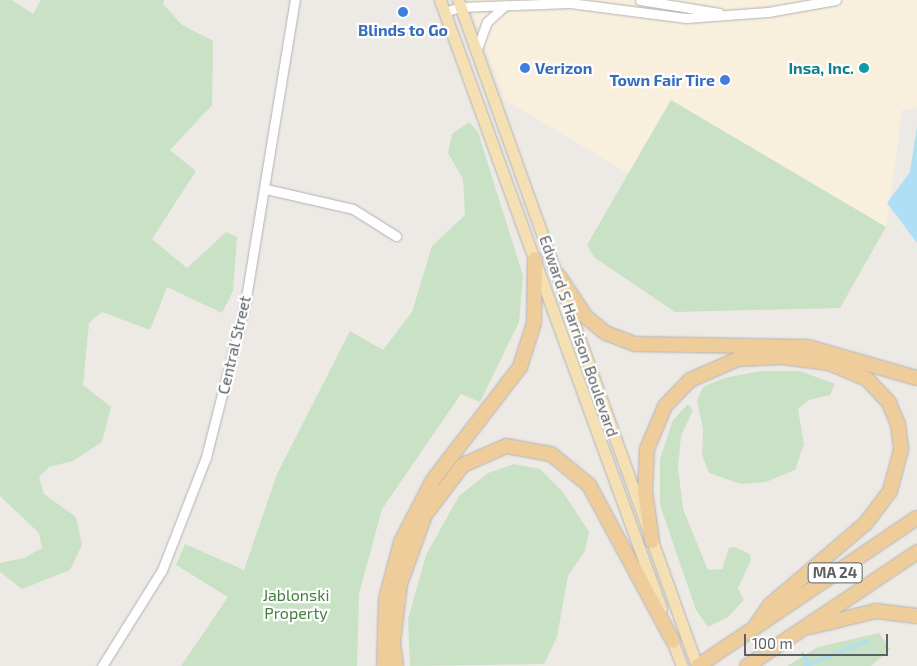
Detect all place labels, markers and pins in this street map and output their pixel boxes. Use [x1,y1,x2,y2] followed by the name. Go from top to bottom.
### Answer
[397,6,409,18] marker: Blinds to Go
[358,20,448,40] place label: Blinds to Go
[535,58,592,78] place label: Verizon
[788,58,854,78] place label: Insa, Inc.
[519,62,531,74] marker: Verizon
[858,62,870,74] marker: Insa, Inc.
[609,70,715,90] place label: Town Fair Tire
[719,74,731,86] marker: Town Fair Tire

